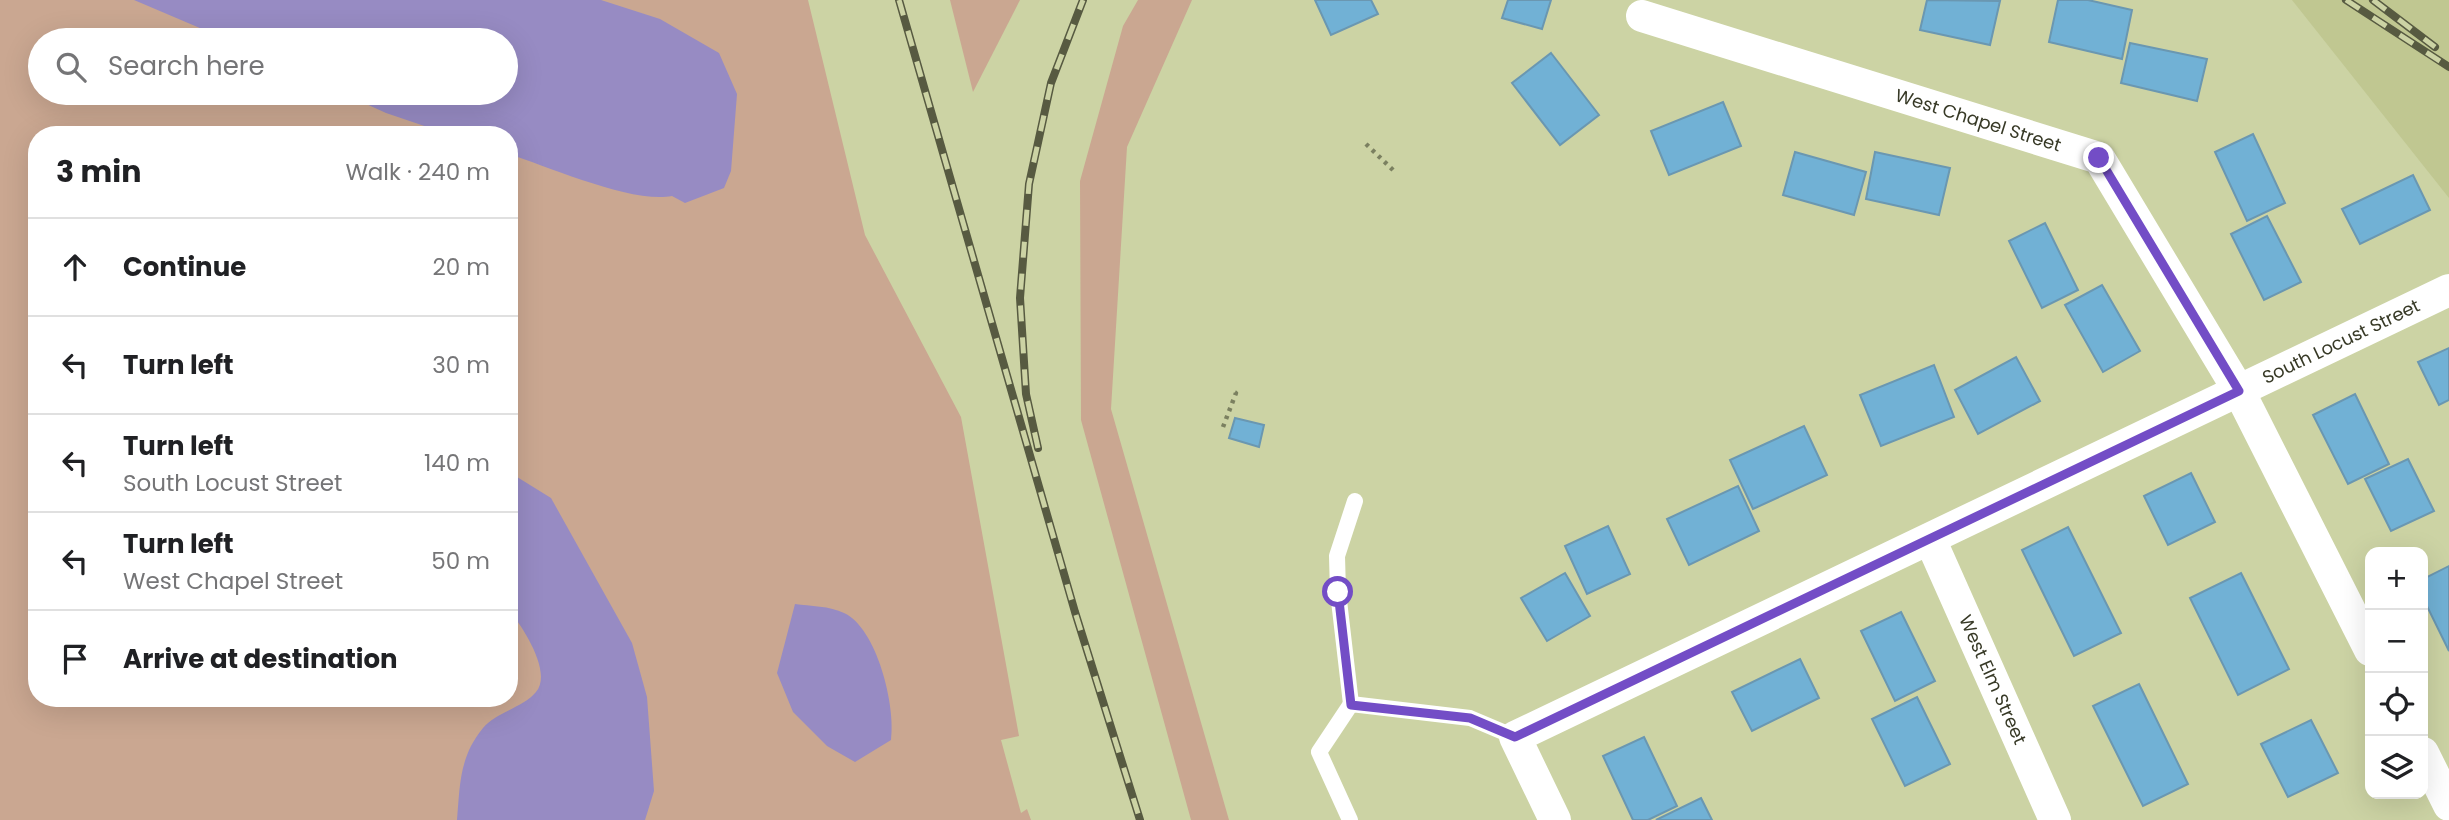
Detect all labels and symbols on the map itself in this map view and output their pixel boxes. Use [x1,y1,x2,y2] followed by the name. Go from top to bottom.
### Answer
[1892,82,2064,158] street label: West Chapel Street
[2083,142,2114,173] route end
[2258,293,2424,390] street label: South Locust Street
[1322,576,1353,607] route start
[1953,611,2033,748] street label: West Elm Street

